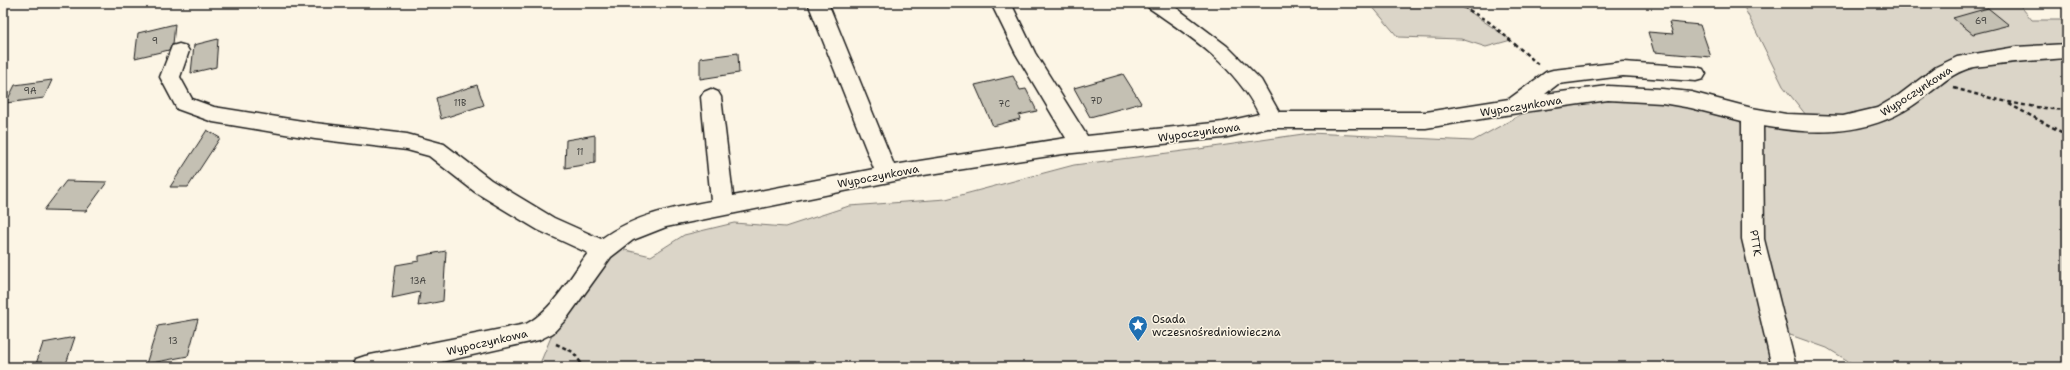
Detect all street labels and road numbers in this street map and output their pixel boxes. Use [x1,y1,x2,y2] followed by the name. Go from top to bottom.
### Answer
[1878,63,1955,120] street label: Wypoczynkowa
[1479,93,1563,120] street label: Wypoczynkowa
[1157,119,1241,146] street label: Wypoczynkowa
[836,161,920,192] street label: Wypoczynkowa
[1746,229,1765,257] street label: PTTK
[445,326,529,359] street label: Wypoczynkowa

